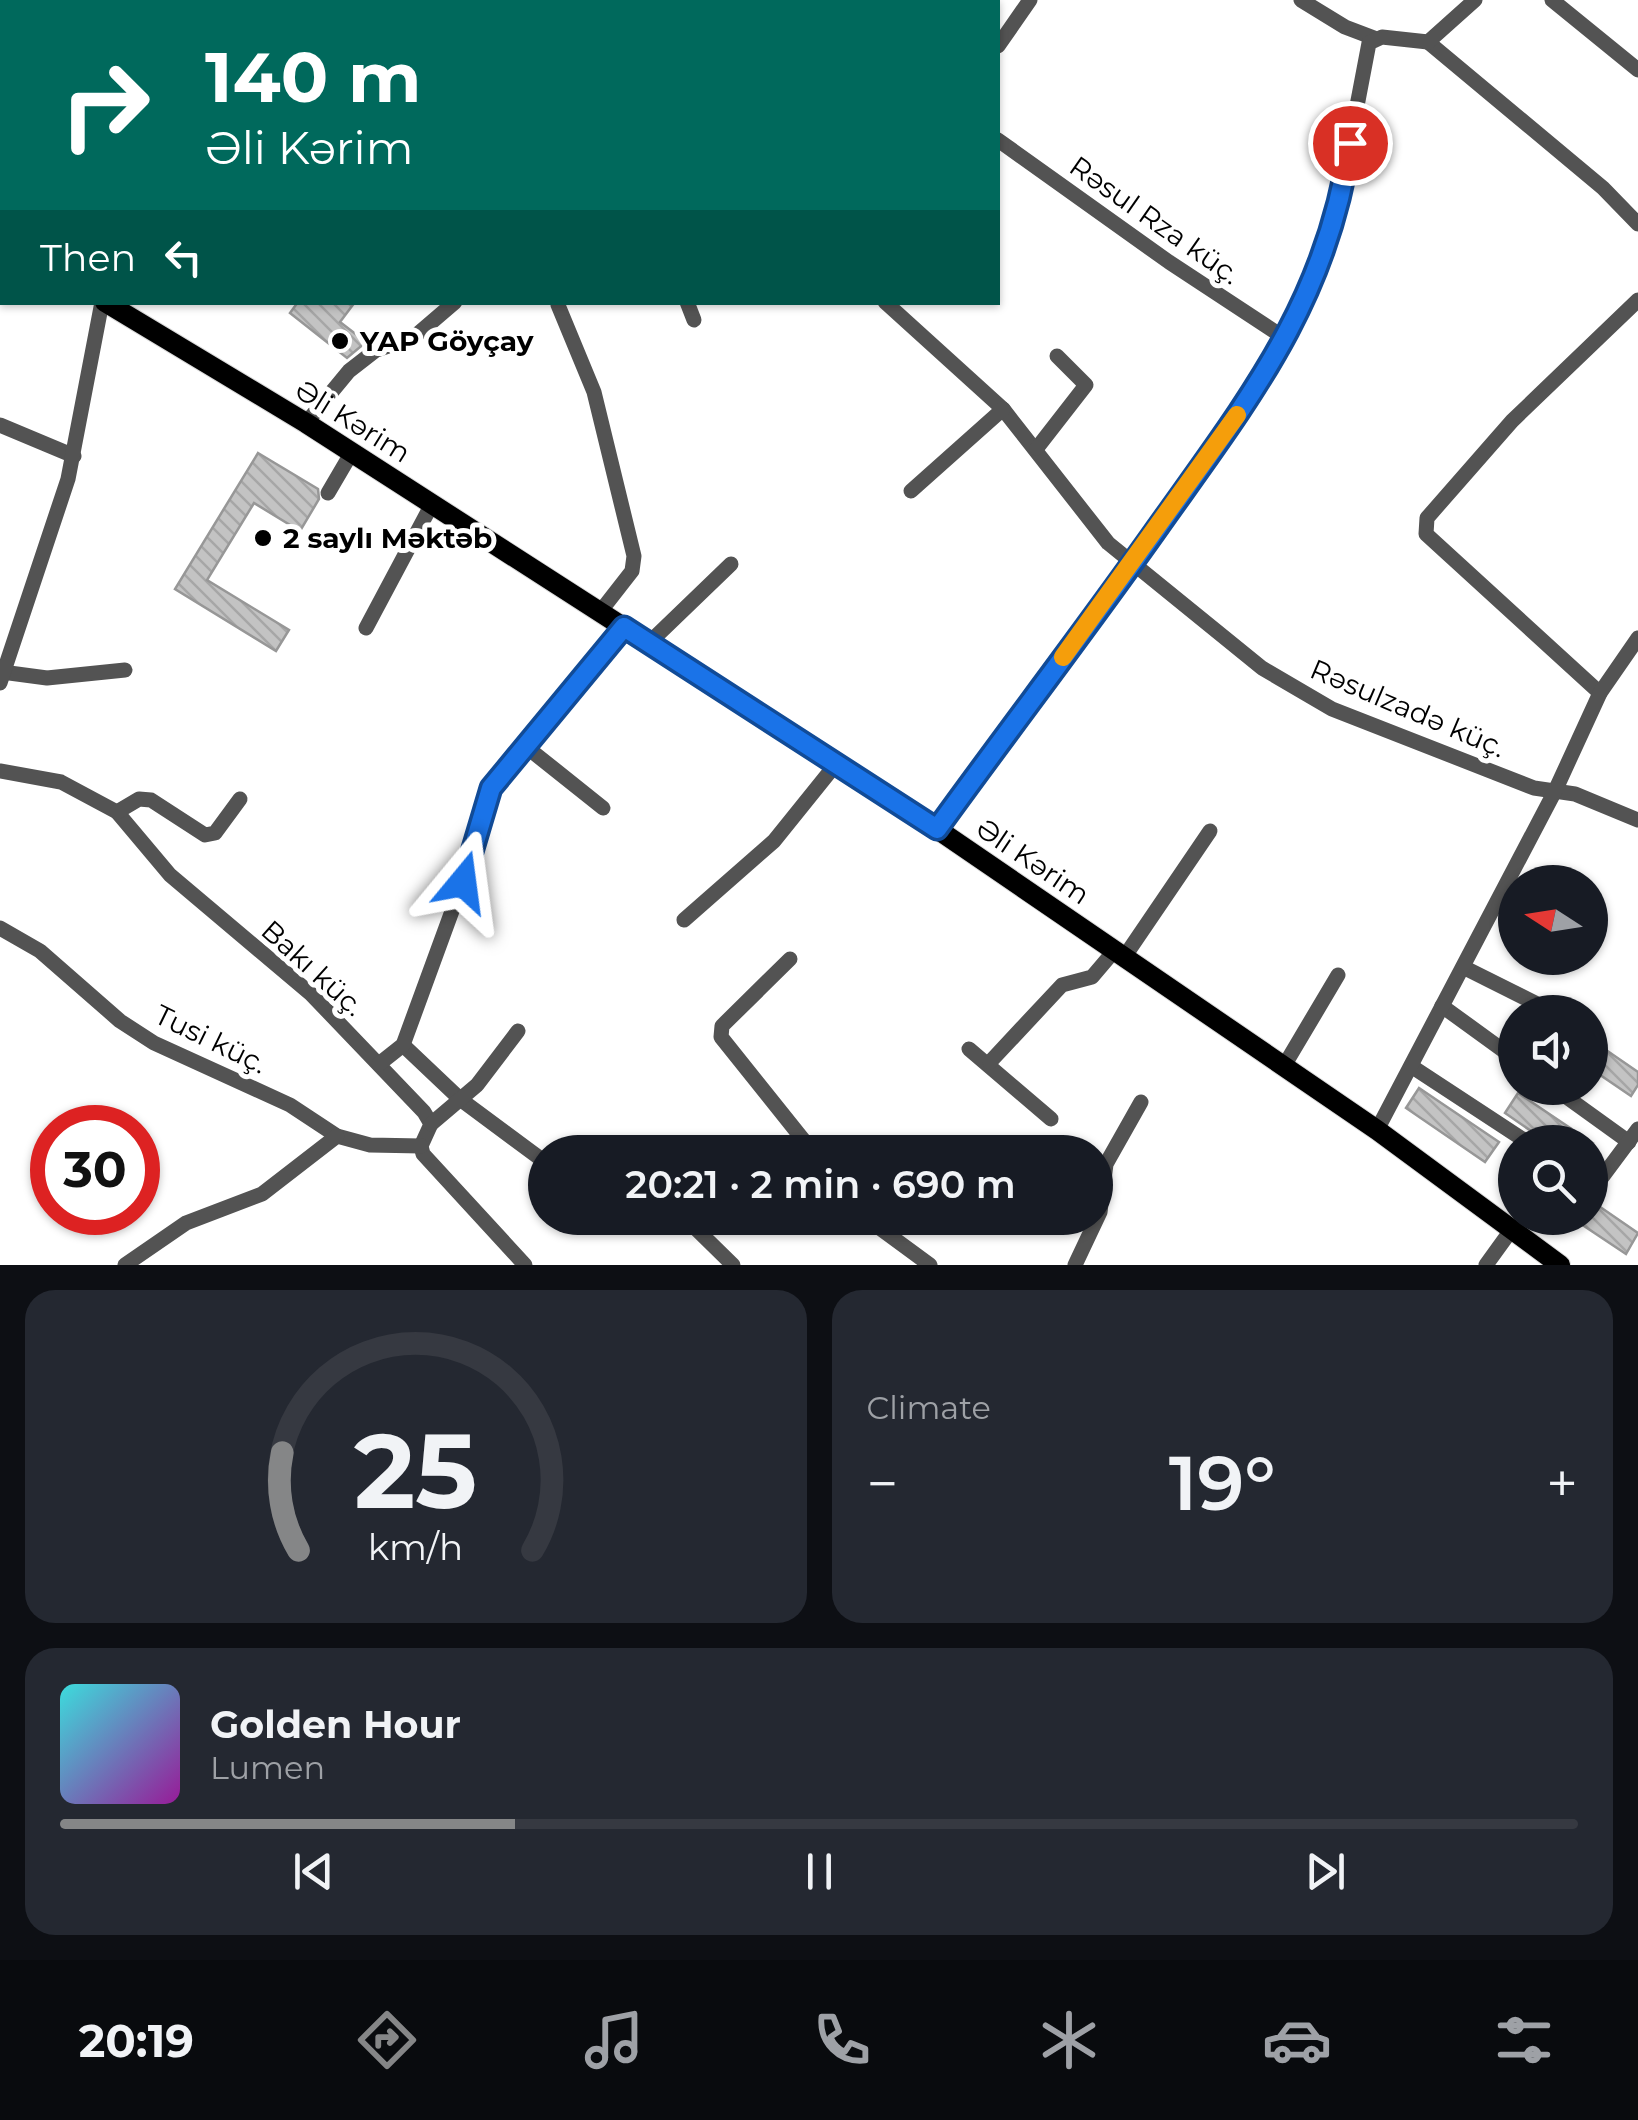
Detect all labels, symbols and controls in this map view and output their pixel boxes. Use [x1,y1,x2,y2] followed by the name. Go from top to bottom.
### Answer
[205,34,421,120] text: 140 m
[40,40,170,170] icon: right
[1308,101,1393,186] pin
[1323,116,1378,171] icon: arrive
[205,120,413,175] text: Əli Kərim
[1063,149,1247,291] street label: Rəsul Rza küç.
[156,230,211,285] icon: left
[40,234,136,281] text: Then
[359,324,534,358] place label: YAP Göyçay
[329,330,351,352] marker: YAP Göyçay
[289,372,417,470] street label: Əli Kərim
[283,521,492,555] place label: 2 saylı Məktəb
[252,527,274,549] marker: 2 saylı Məktəb
[1305,652,1511,764] street label: Rəsulzadə küç.
[970,811,1096,911] street label: Əli Kərim
[411,830,515,934] position arrow
[1498,865,1608,975] north arrow
[1498,865,1608,1235] map controls
[255,913,371,1023] street label: Bakı küç.
[1498,995,1608,1105] button: sound
[149,997,273,1081] street label: Tusi küç.
[30,1105,160,1235] speed limit sign: 30
[1498,1125,1608,1235] button: search
[625,1161,1016,1208] text: 20:21 · 2 min · 690 m
[867,1388,991,1427] text: Climate
[354,1407,477,1534] text: 25
[1169,1437,1276,1529] text: 19°
[867,1450,898,1517] text: −
[1546,1450,1578,1517] text: +
[368,1525,463,1569] text: km/h
[210,1701,461,1748] text: Golden Hour
[210,1748,325,1787] text: Lumen
[286,1844,341,1899] icon: previous
[792,1844,847,1899] icon: pause
[1298,1844,1353,1899] icon: next
[352,2005,422,2075] icon: directions
[579,2005,649,2075] icon: music
[807,2005,877,2075] icon: phone
[1034,2005,1104,2075] icon: climate
[1262,2005,1332,2075] icon: car
[1489,2005,1559,2075] icon: filters
[79,2013,194,2068] text: 20:19

